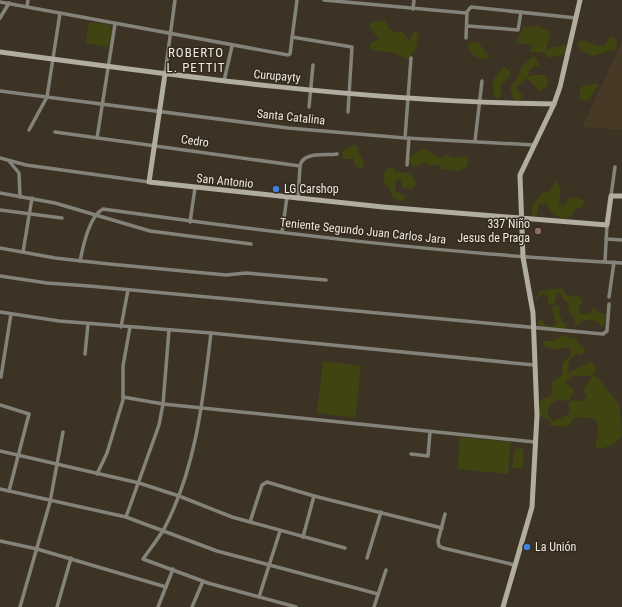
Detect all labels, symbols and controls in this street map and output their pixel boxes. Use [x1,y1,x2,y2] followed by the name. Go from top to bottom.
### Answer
[167,45,225,75] district label: ROBERTO L. PETTIT
[253,67,301,85] street label: Curupayty
[256,106,326,128] street label: Santa Catalina
[180,132,210,150] street label: Cedro
[196,171,254,191] street label: San Antonio
[284,182,339,196] place label: LG Carshop
[271,184,281,194] marker: LG Carshop
[279,215,447,247] street label: Teniente Segundo Juan Carlos Jara
[457,217,530,245] place label: 337 Niño Jesus de Praga
[533,226,543,236] marker: 337 Niño Jesus de Praga
[535,540,577,554] place label: La Unión
[522,542,532,552] marker: La Unión

